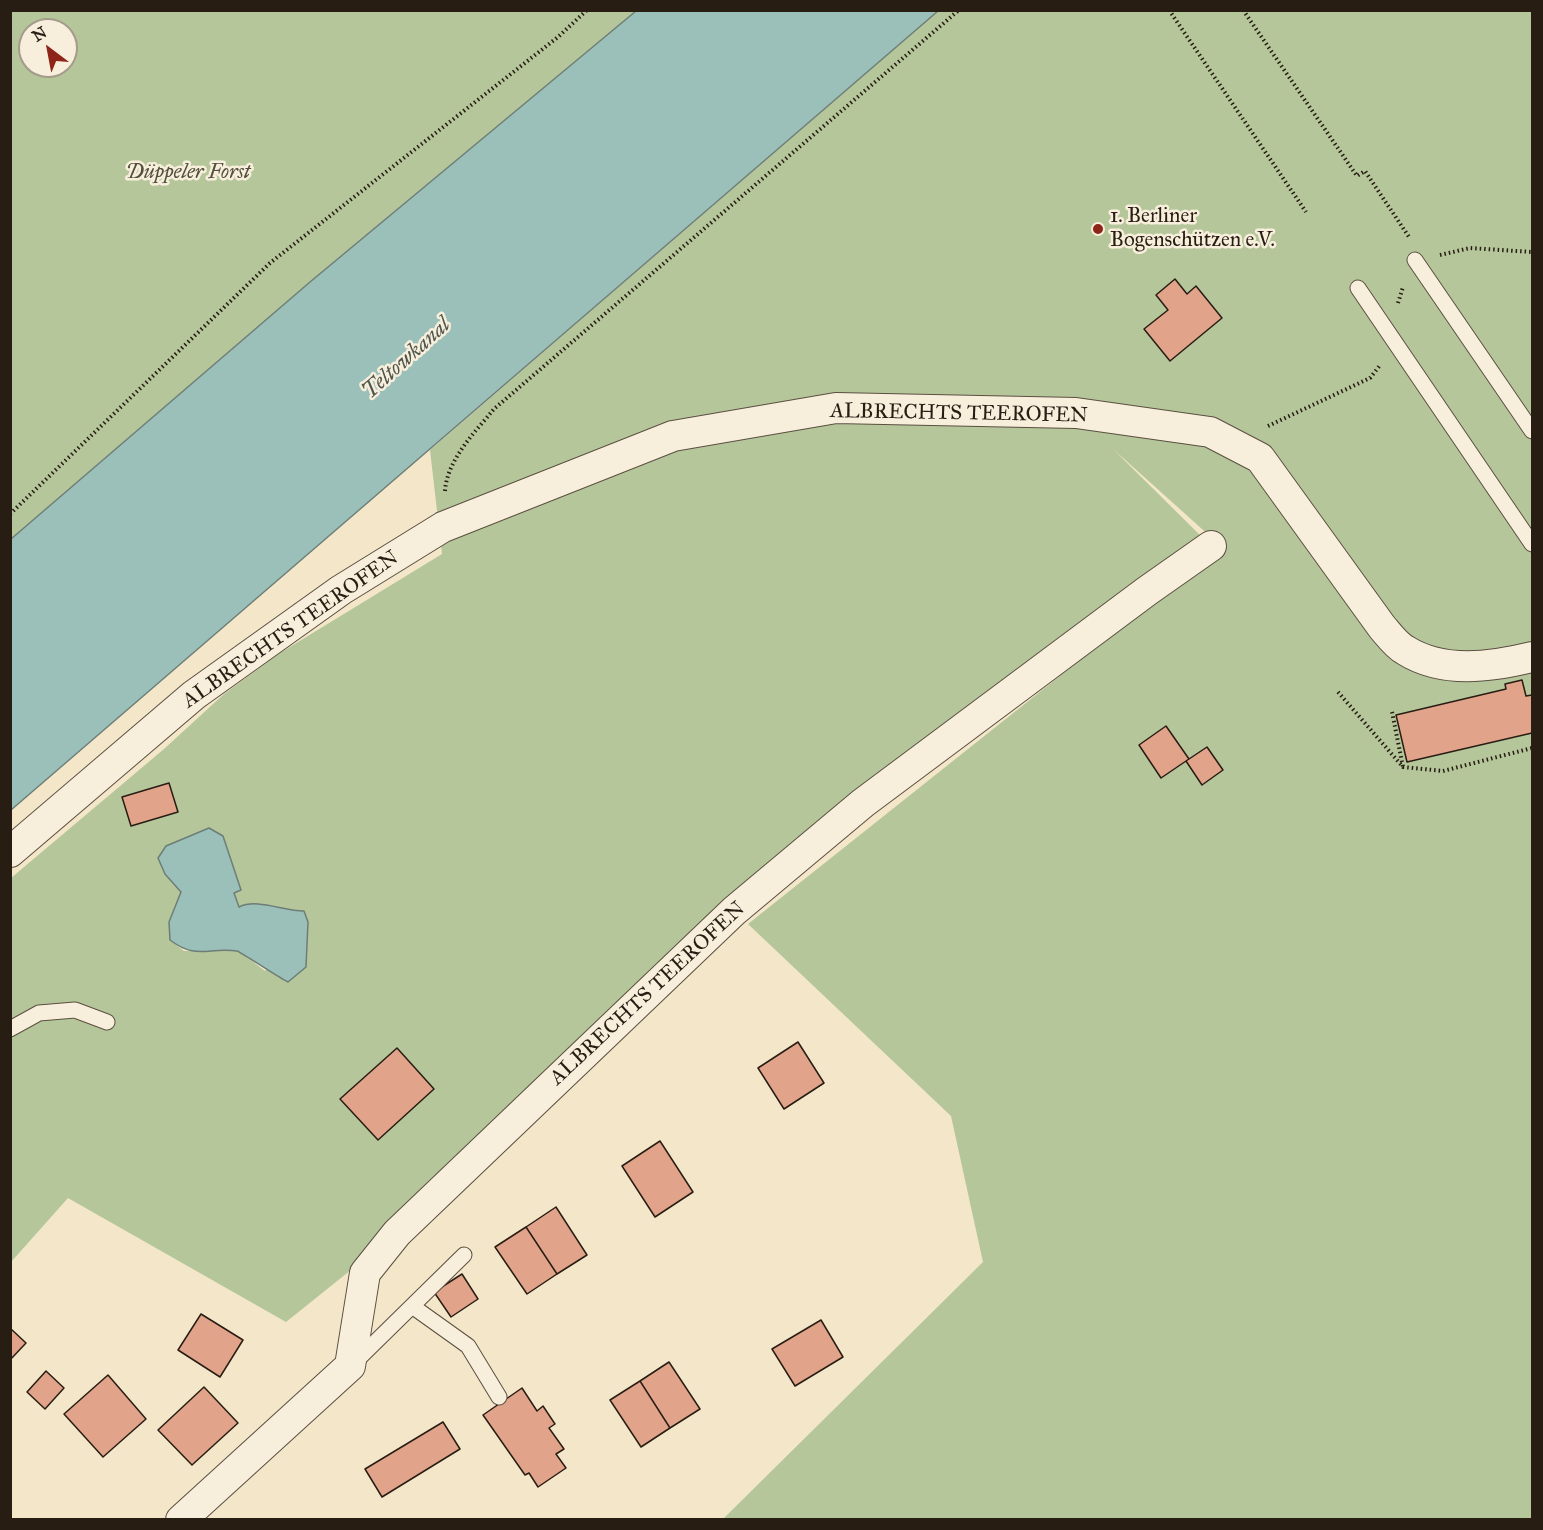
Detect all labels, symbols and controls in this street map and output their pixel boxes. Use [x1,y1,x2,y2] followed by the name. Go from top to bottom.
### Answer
[18,18,78,78] north arrow
[28,22,50,46] text: N
[126,160,250,186] park label: Düppeler Forst
[1110,204,1275,254] place label: 1. Berliner Bogenschützen e.V.
[1091,222,1105,236] marker: 1. Berliner Bogenschützen e.V.
[358,313,456,405] water label: Teltowkanal
[830,399,1088,429] street label: ALBRECHTS TEEROFEN
[178,546,404,714] street label: ALBRECHTS TEEROFEN
[545,897,751,1091] street label: ALBRECHTS TEEROFEN

